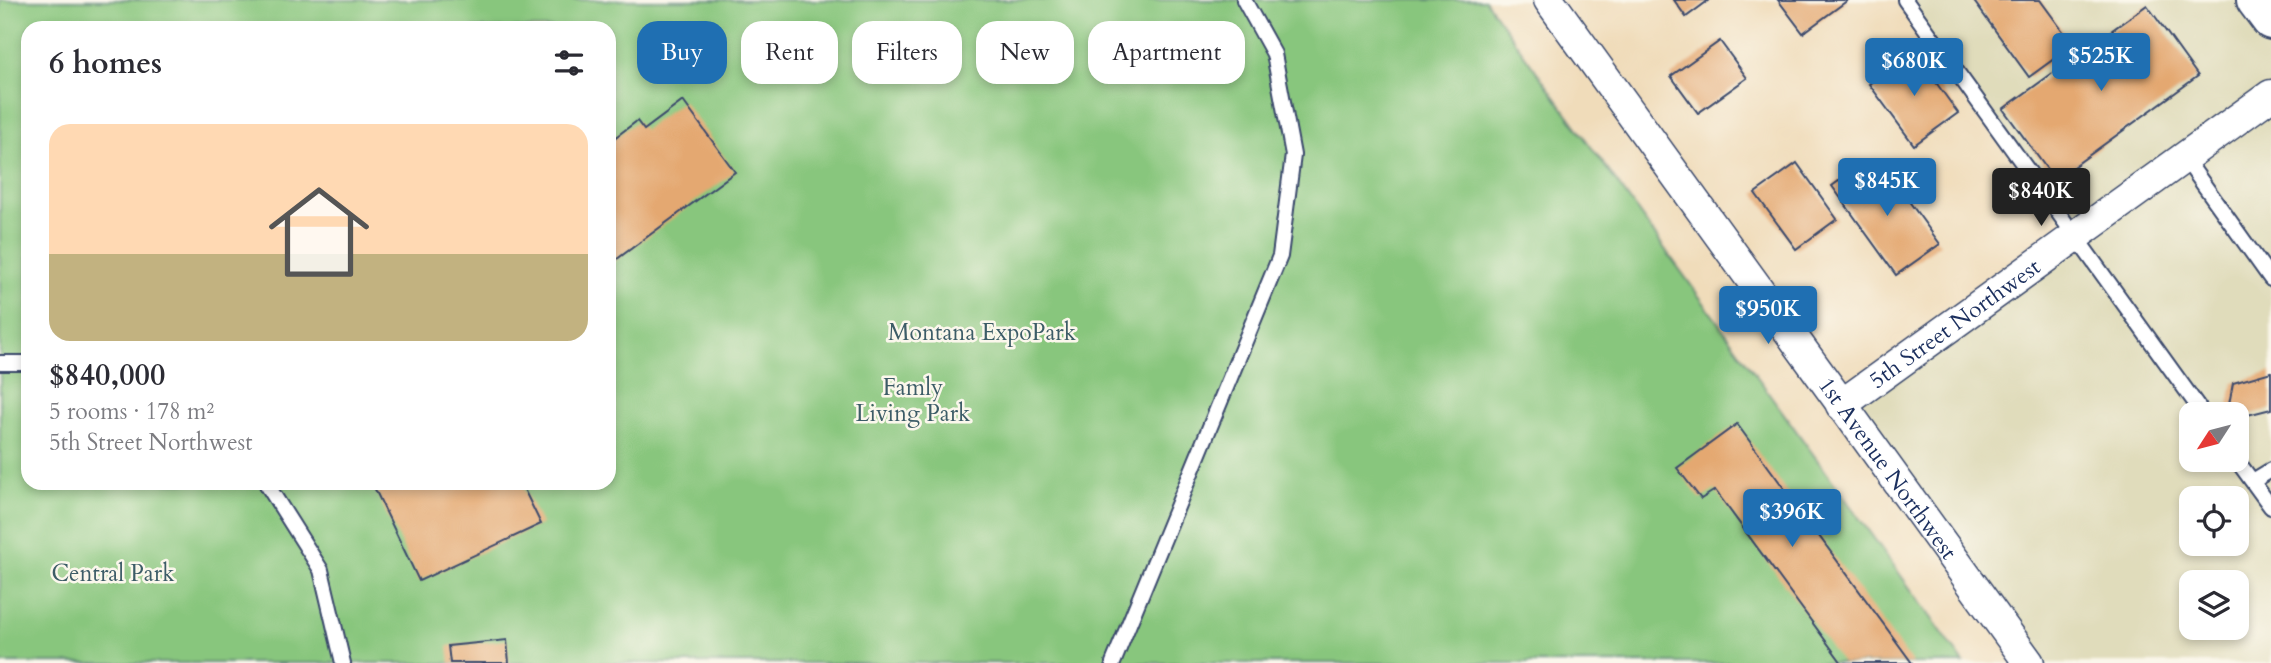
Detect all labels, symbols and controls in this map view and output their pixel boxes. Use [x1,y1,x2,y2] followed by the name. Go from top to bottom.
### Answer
[637,21,727,84] chip: Buy
[741,21,838,84] chip: Rent
[852,21,962,84] chip: Filters
[976,21,1074,84] chip: New
[1088,21,1245,84] chip: Apartment
[2052,34,2150,93] pin: $525K
[1865,38,1963,98] pin: $680K
[2068,40,2134,71] text: $525K
[49,43,162,84] text: 6 homes
[550,44,588,82] icon: filters
[1881,45,1947,76] text: $680K
[1838,158,1936,218] pin: $845K
[1854,165,1920,196] text: $845K
[1992,168,2090,228] pin: $840K
[256,169,382,295] icon: home
[2008,175,2074,206] text: $840K
[1863,251,2047,396] street label: 5th Street Northwest
[1719,286,1817,346] pin: $950K
[1735,293,1801,324] text: $950K
[888,317,1077,348] park label: Montana ExpoPark
[49,355,165,396] text: $840,000
[1811,371,1964,566] street label: 1st Avenue Northwest
[856,372,971,429] park label: Famly Living Park
[49,396,214,427] text: 5 rooms · 178 m²
[2179,402,2249,472] north arrow
[2179,402,2249,640] map controls
[49,427,253,458] text: 5th Street Northwest
[2179,486,2249,556] button: locate
[1743,490,1841,549] pin: $396K
[1759,496,1825,527] text: $396K
[52,558,175,589] park label: Central Park
[2179,570,2249,640] button: layers

